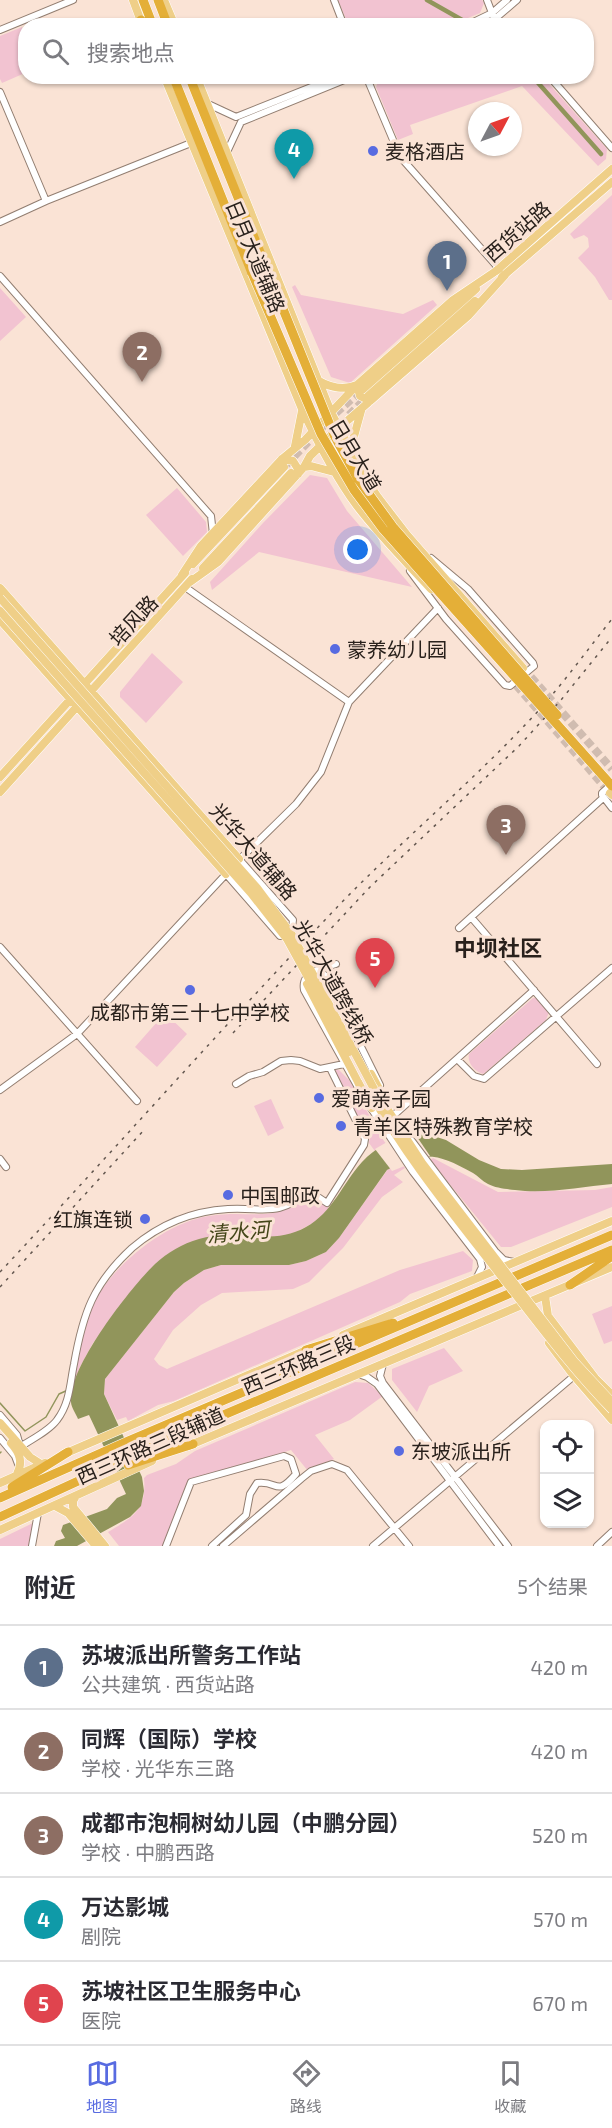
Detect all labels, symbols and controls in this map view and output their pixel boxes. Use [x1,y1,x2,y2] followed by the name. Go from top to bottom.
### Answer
[18,18,594,84] search box
[39,35,72,68] icon: search
[87,39,175,65] text: 搜索地点
[468,102,522,156] north arrow
[274,130,314,179] pin: 4
[385,139,465,163] place label: 麦格酒店
[366,144,380,158] marker: 麦格酒店
[222,196,290,316] street label: 日月大道辅路
[479,196,555,266] street label: 西货站路
[428,242,466,291] pin: 1
[122,332,162,382] pin: 2
[325,415,387,495] street label: 日月大道
[343,535,372,564] your location
[104,590,162,650] street label: 培风路
[347,637,447,661] place label: 蒙养幼儿园
[328,642,342,656] marker: 蒙养幼儿园
[206,798,302,904] street label: 光华大道辅路
[486,806,526,855] pin: 3
[290,915,378,1049] street label: 光华大道跨线桥
[454,934,542,960] district label: 中坝社区
[356,938,394,988] pin: 5
[183,983,197,997] marker: 成都市第三十七中学校
[90,1000,290,1024] place label: 成都市第三十七中学校
[331,1086,431,1110] place label: 爱萌亲子园
[312,1091,326,1105] marker: 爱萌亲子园
[353,1114,533,1138] place label: 青羊区特殊教育学校
[334,1119,348,1133] marker: 青羊区特殊教育学校
[240,1183,320,1207] place label: 中国邮政
[221,1188,235,1202] marker: 中国邮政
[53,1207,133,1231] place label: 红旗连锁
[138,1212,152,1226] marker: 红旗连锁
[206,1215,274,1246] water label: 清水河
[238,1330,358,1398] street label: 西三环路三段
[72,1401,228,1489] street label: 西三环路三段辅道
[540,1420,594,1528] map controls
[540,1420,594,1474] button: locate
[411,1439,511,1463] place label: 东坡派出所
[392,1444,406,1458] marker: 东坡派出所
[540,1474,594,1528] button: layers
[24,1571,76,1602] text: 附近
[517,1574,588,1598] text: 5个结果
[81,1641,301,1667] text: 苏坡派出所警务工作站
[39,1655,48,1679] text: 1
[530,1655,588,1679] text: 420 m
[81,1672,255,1696] text: 公共建筑 · 西货站路
[81,1725,257,1751] text: 同辉（国际）学校
[38,1739,49,1763] text: 2
[530,1739,588,1763] text: 420 m
[81,1756,235,1780] text: 学校 · 光华东三路
[81,1809,411,1835] text: 成都市泡桐树幼儿园（中鹏分园）
[38,1823,49,1847] text: 3
[532,1823,588,1847] text: 520 m
[81,1840,215,1864] text: 学校 · 中鹏西路
[81,1893,169,1919] text: 万达影城
[37,1907,50,1931] text: 4
[533,1907,588,1931] text: 570 m
[81,1924,121,1948] text: 剧院
[81,1977,301,2003] text: 苏坡社区卫生服务中心
[38,1991,49,2015] text: 5
[532,1991,588,2015] text: 670 m
[81,2008,121,2032] text: 医院
[86,2057,119,2117] tab: 地图
[290,2057,323,2117] tab: 路线
[494,2057,527,2117] tab: 收藏

